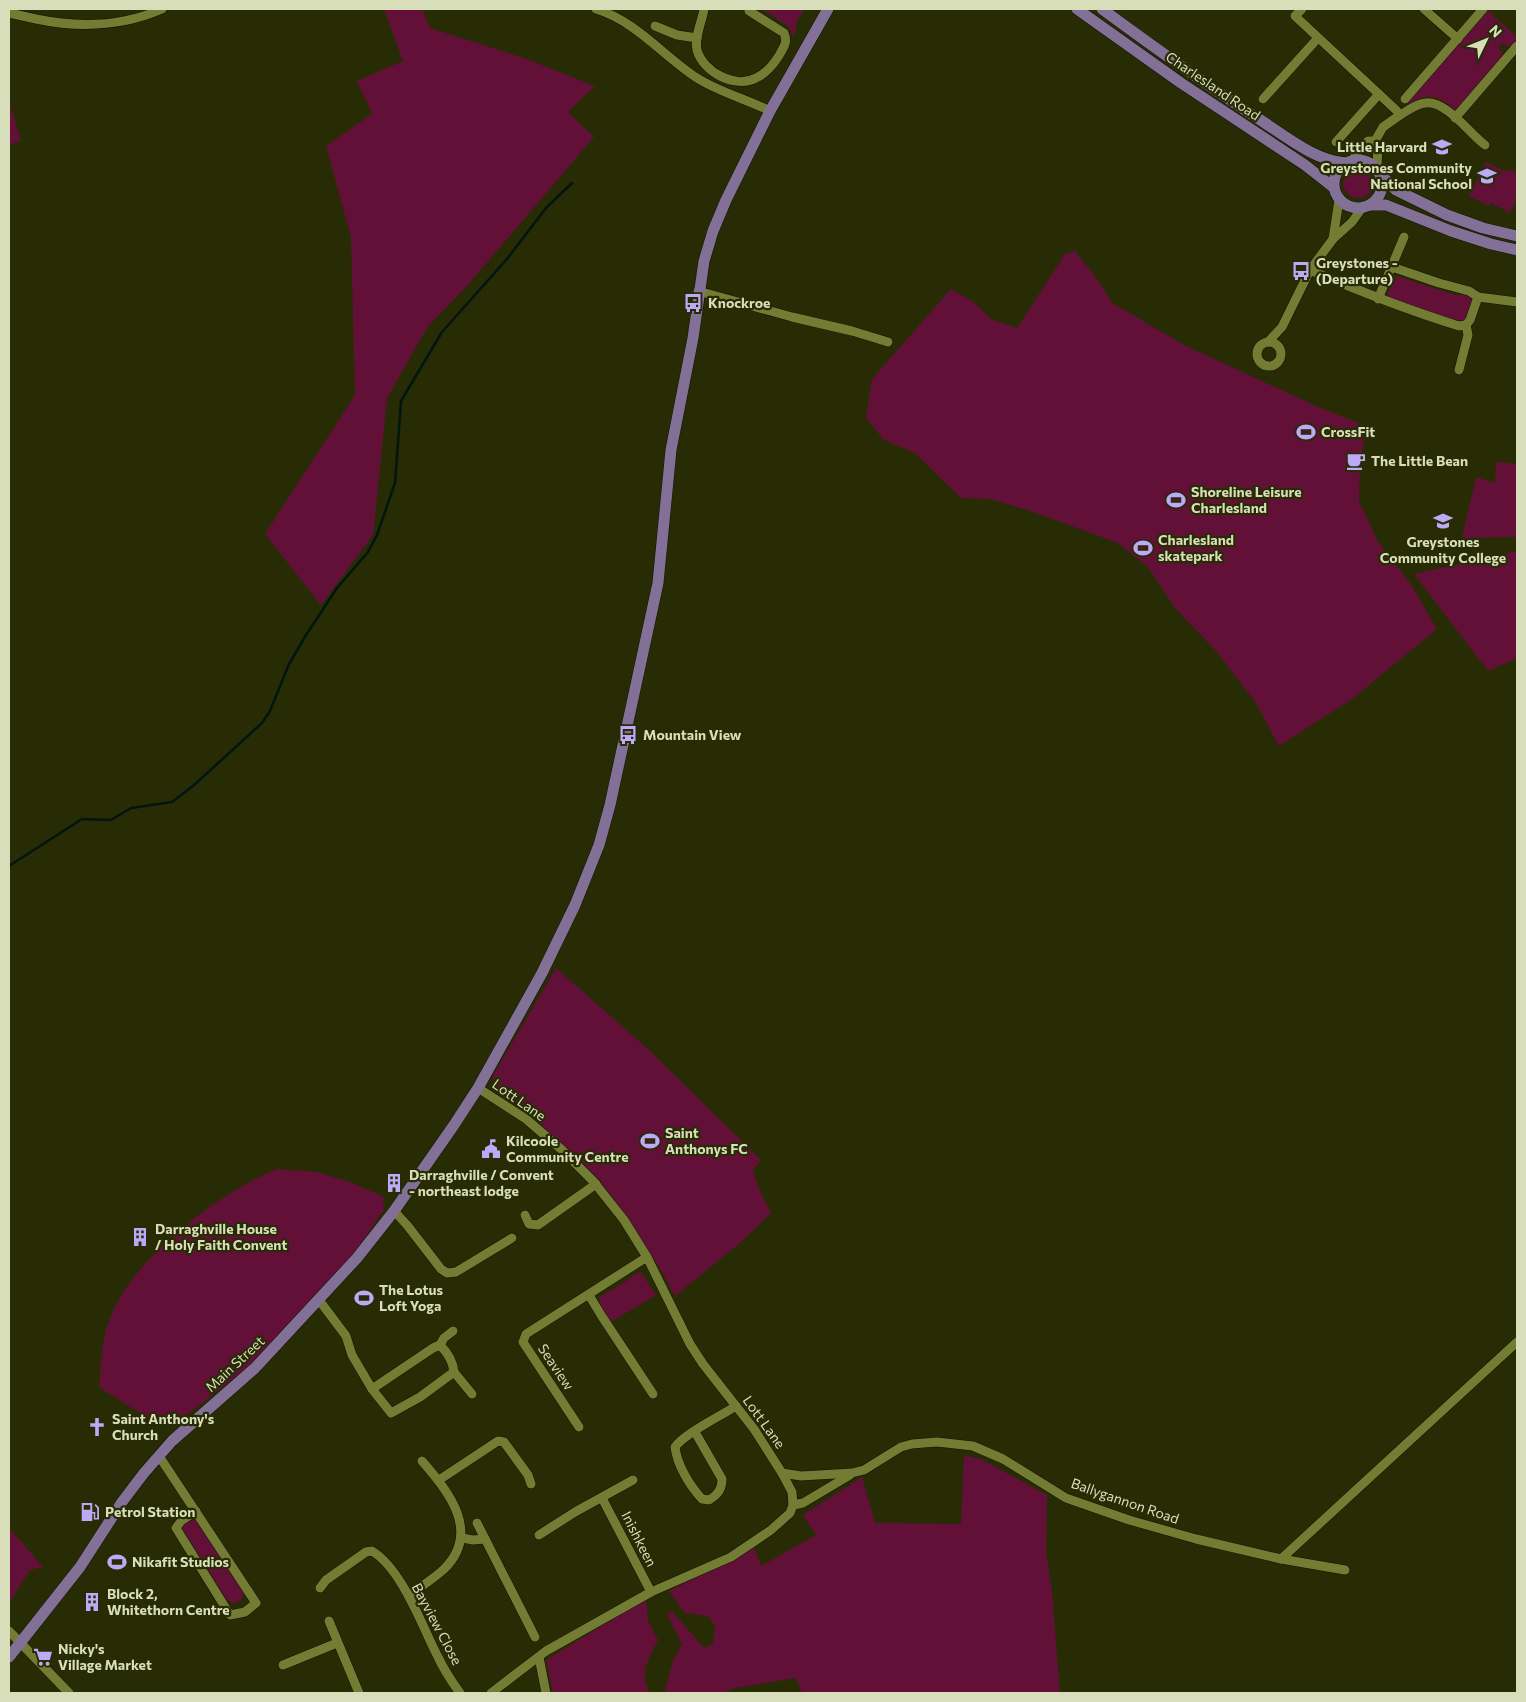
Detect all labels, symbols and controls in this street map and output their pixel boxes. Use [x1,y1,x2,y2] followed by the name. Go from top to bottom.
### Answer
[1461,15,1511,65] north arrow
[1486,21,1506,40] text: N
[1163,48,1264,123] street label: Charlesland Road
[1431,136,1453,158] school or university icon: Little Harvard
[1337,138,1427,155] place label: Little Harvard
[1320,159,1472,192] place label: Greystones Community National School
[1476,165,1498,187] school or university icon: Greystones Community National School
[1316,254,1398,287] place label: Greystones - (Departure)
[1290,260,1312,282] bus stop icon: Greystones - (Departure)
[682,292,704,314] bus stop icon: Knockroe
[708,294,770,311] place label: Knockroe
[1295,421,1317,443] sports icon: CrossFit
[1321,423,1375,440] place label: CrossFit
[1345,450,1367,472] cafe icon: The Little Bean
[1371,452,1468,469] place label: The Little Bean
[1191,483,1302,516] place label: Shoreline Leisure Charlesland
[1165,489,1187,511] sports icon: Shoreline Leisure Charlesland
[1432,510,1454,532] school or university icon: Greystones Community College
[1158,531,1234,564] place label: Charlesland skatepark
[1380,533,1506,566] place label: Greystones Community College
[1132,537,1154,559] sports icon: Charlesland skatepark
[617,724,639,746] bus stop icon: Mountain View
[643,726,742,743] place label: Mountain View
[489,1075,549,1124] street label: Lott Lane
[665,1124,748,1157] place label: Saint Anthonys FC
[639,1130,661,1152] sports icon: Saint Anthonys FC
[506,1132,629,1165] place label: Kilcoole Community Centre
[480,1138,502,1160] public building icon: Kilcoole Community Centre
[409,1166,554,1199] place label: Darraghville / Convent - northeast lodge
[383,1172,405,1194] building icon: Darraghville / Convent - northeast lodge
[155,1220,287,1253] place label: Darraghville House / Holy Faith Convent
[129,1226,151,1248] building icon: Darraghville House / Holy Faith Convent
[379,1281,444,1314] place label: The Lotus Loft Yoga
[353,1287,375,1309] sports icon: The Lotus Loft Yoga
[202,1332,268,1395] street label: Main Street
[535,1340,578,1393] street label: Seaview
[740,1392,789,1451] street label: Lott Lane
[112,1410,215,1443] place label: Saint Anthony's Church
[86,1416,108,1438] church icon: Saint Anthony's Church
[1069,1474,1181,1527] street label: Ballygannon Road
[79,1501,101,1523] fuel station icon: Petrol Station
[105,1503,195,1520] place label: Petrol Station
[618,1508,661,1569] street label: Inishkeen
[106,1551,128,1573] sports icon: Nikafit Studios
[132,1553,230,1570] place label: Nikafit Studios
[409,1580,466,1668] street label: Bayview Close
[107,1585,230,1618] place label: Block 2, Whitethorn Centre
[81,1591,103,1613] building icon: Block 2, Whitethorn Centre
[58,1640,152,1673] place label: Nicky's Village Market
[32,1646,54,1668] supermarket icon: Nicky's Village Market

